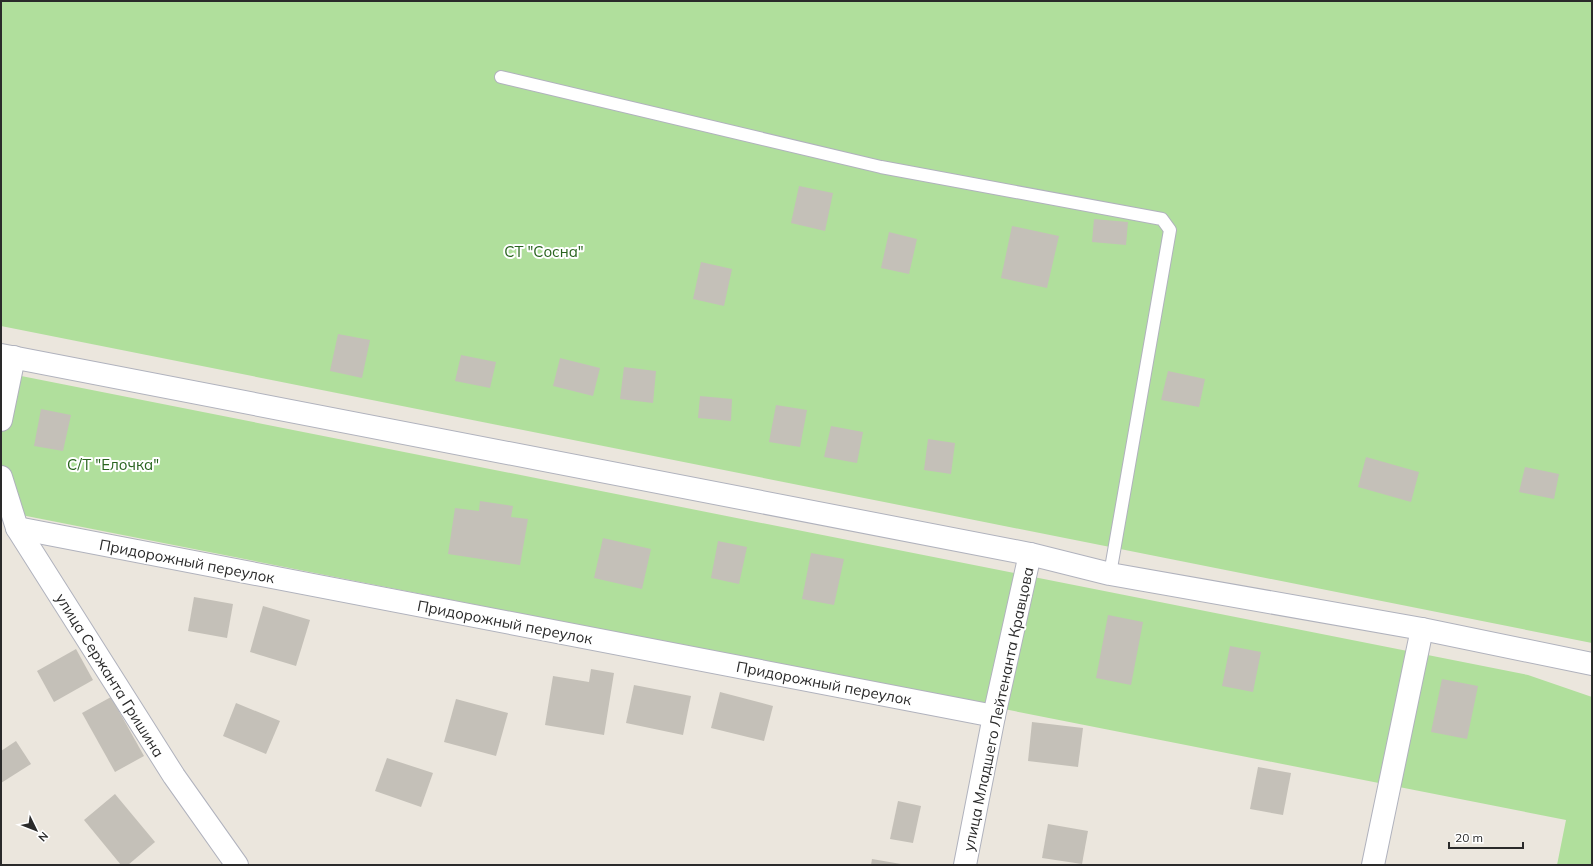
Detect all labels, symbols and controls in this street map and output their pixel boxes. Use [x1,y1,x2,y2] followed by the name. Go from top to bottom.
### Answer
[504,242,584,261] park label: СТ "Сосна"
[67,455,159,474] park label: С/Т "Елочка"
[98,535,277,588] street label: Придорожный переулок
[959,565,1037,853] street label: улица Младшего Лейтенанта Кравцова
[52,589,168,761] street label: улица Сержанта Гришина
[416,596,595,649] street label: Придорожный переулок
[735,657,914,710] street label: Придорожный переулок
[16,810,56,850] north arrow
[1449,824,1523,850] scale bar
[35,829,51,845] text: N
[1455,830,1483,845] text: 20 m

